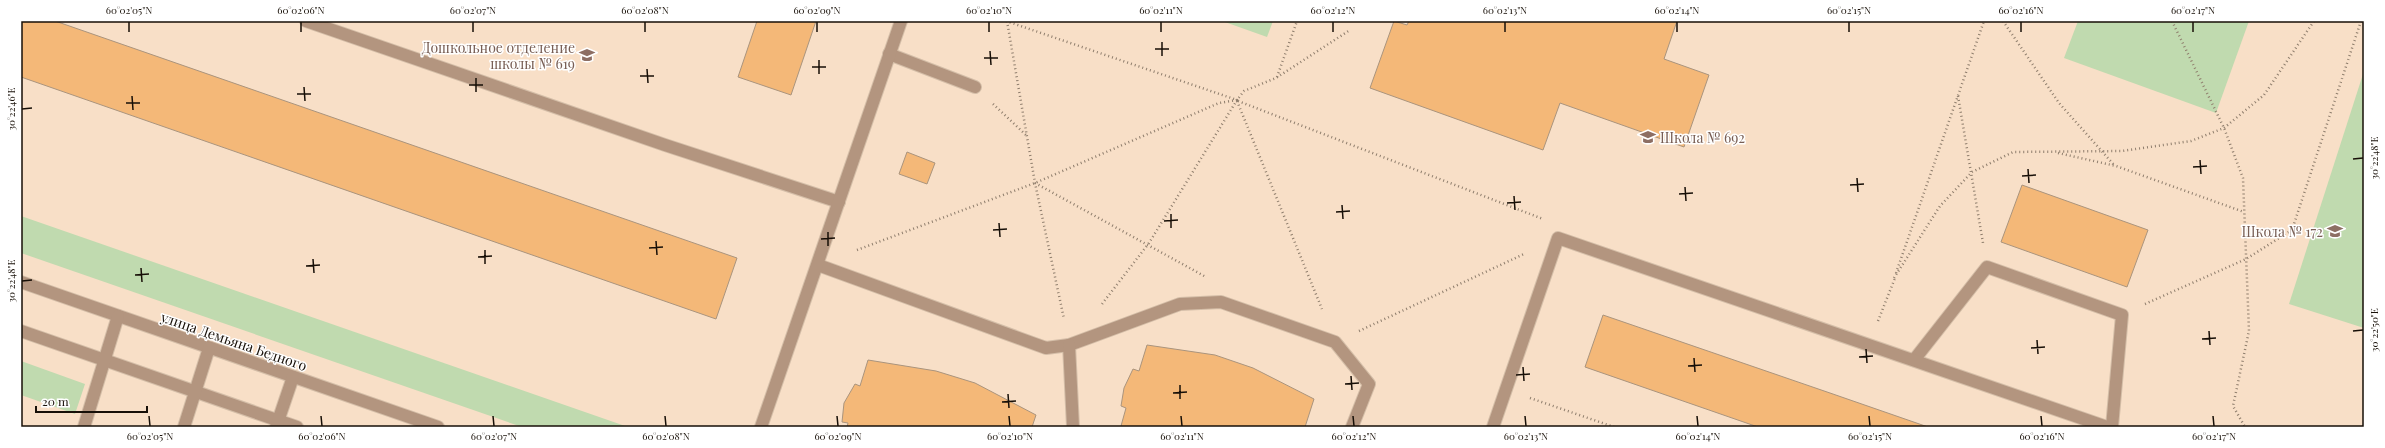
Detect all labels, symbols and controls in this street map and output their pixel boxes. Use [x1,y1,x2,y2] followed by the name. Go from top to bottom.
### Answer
[106,3,152,17] text: 60°02'05"N
[277,3,325,17] text: 60°02'06"N
[450,3,496,17] text: 60°02'07"N
[621,3,669,17] text: 60°02'08"N
[793,3,841,17] text: 60°02'09"N
[966,3,1012,17] text: 60°02'10"N
[1139,3,1183,17] text: 60°02'11"N
[1311,3,1355,17] text: 60°02'12"N
[1483,3,1527,17] text: 60°02'13"N
[1655,3,1699,17] text: 60°02'14"N
[1827,3,1871,17] text: 60°02'15"N
[1998,3,2044,17] text: 60°02'16"N
[2171,3,2215,17] text: 60°02'17"N
[422,38,575,73] place label: Дошкольное отделение школы № 619
[578,46,596,64] school or university icon: Дошкольное отделение школы № 619
[4,88,18,130] text: 30°22'46"E
[1639,128,1657,146] school or university icon: Школа № 692
[1660,128,1745,147] place label: Школа № 692
[2367,136,2381,180] text: 30°22'48"E
[2241,222,2323,241] place label: Школа № 172
[2326,222,2344,240] school or university icon: Школа № 172
[4,259,18,303] text: 30°22'48"E
[157,307,310,375] street label: улица Демьяна Бедного
[2367,308,2381,352] text: 30°22'50"E
[36,388,147,414] scale bar
[42,393,69,409] text: 20 m
[127,429,173,443] text: 60°02'05"N
[298,429,346,443] text: 60°02'06"N
[471,429,517,443] text: 60°02'07"N
[642,429,690,443] text: 60°02'08"N
[814,429,862,443] text: 60°02'09"N
[987,429,1033,443] text: 60°02'10"N
[1160,429,1204,443] text: 60°02'11"N
[1332,429,1376,443] text: 60°02'12"N
[1504,429,1548,443] text: 60°02'13"N
[1676,429,1720,443] text: 60°02'14"N
[1848,429,1892,443] text: 60°02'15"N
[2019,429,2065,443] text: 60°02'16"N
[2192,429,2236,443] text: 60°02'17"N

